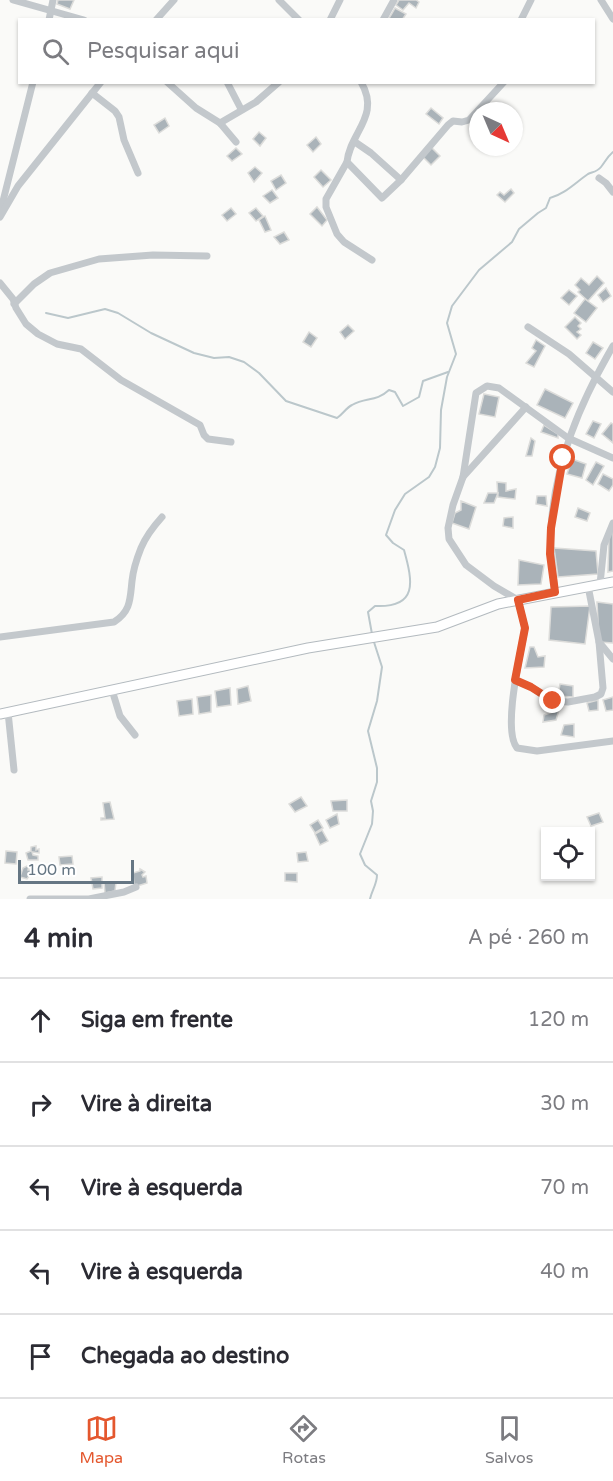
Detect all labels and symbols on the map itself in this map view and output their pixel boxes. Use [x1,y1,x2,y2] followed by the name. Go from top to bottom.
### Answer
[469,102,523,156] north arrow
[549,444,575,470] route start
[539,687,565,713] route end
[18,857,134,884] scale bar

